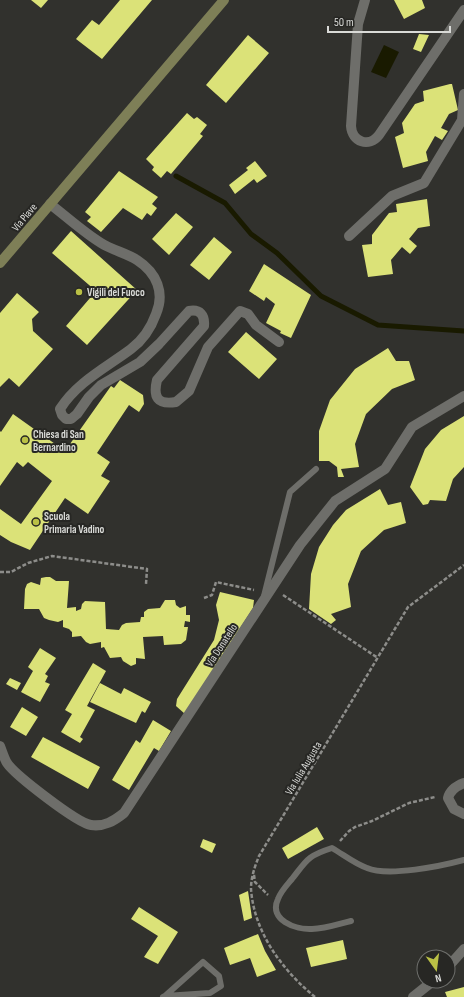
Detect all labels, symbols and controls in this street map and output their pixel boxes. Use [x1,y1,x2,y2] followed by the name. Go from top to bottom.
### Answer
[328,8,450,34] scale bar
[334,15,354,30] text: 50 m
[9,201,40,234] street label: Via Piave
[87,286,145,299] place label: Vigili del Fuoco
[74,287,84,297] marker: Vigili del Fuoco
[33,428,84,454] place label: Chiesa di San Bernardino
[20,435,30,445] marker: Chiesa di San Bernardino
[44,510,105,536] place label: Scuola Primaria Vadino
[31,517,41,527] marker: Scuola Primaria Vadino
[203,621,240,669] street label: Via Donatello
[282,739,324,797] street label: Via Iulia Augusta
[416,949,456,989] north arrow
[434,971,443,985] text: N

